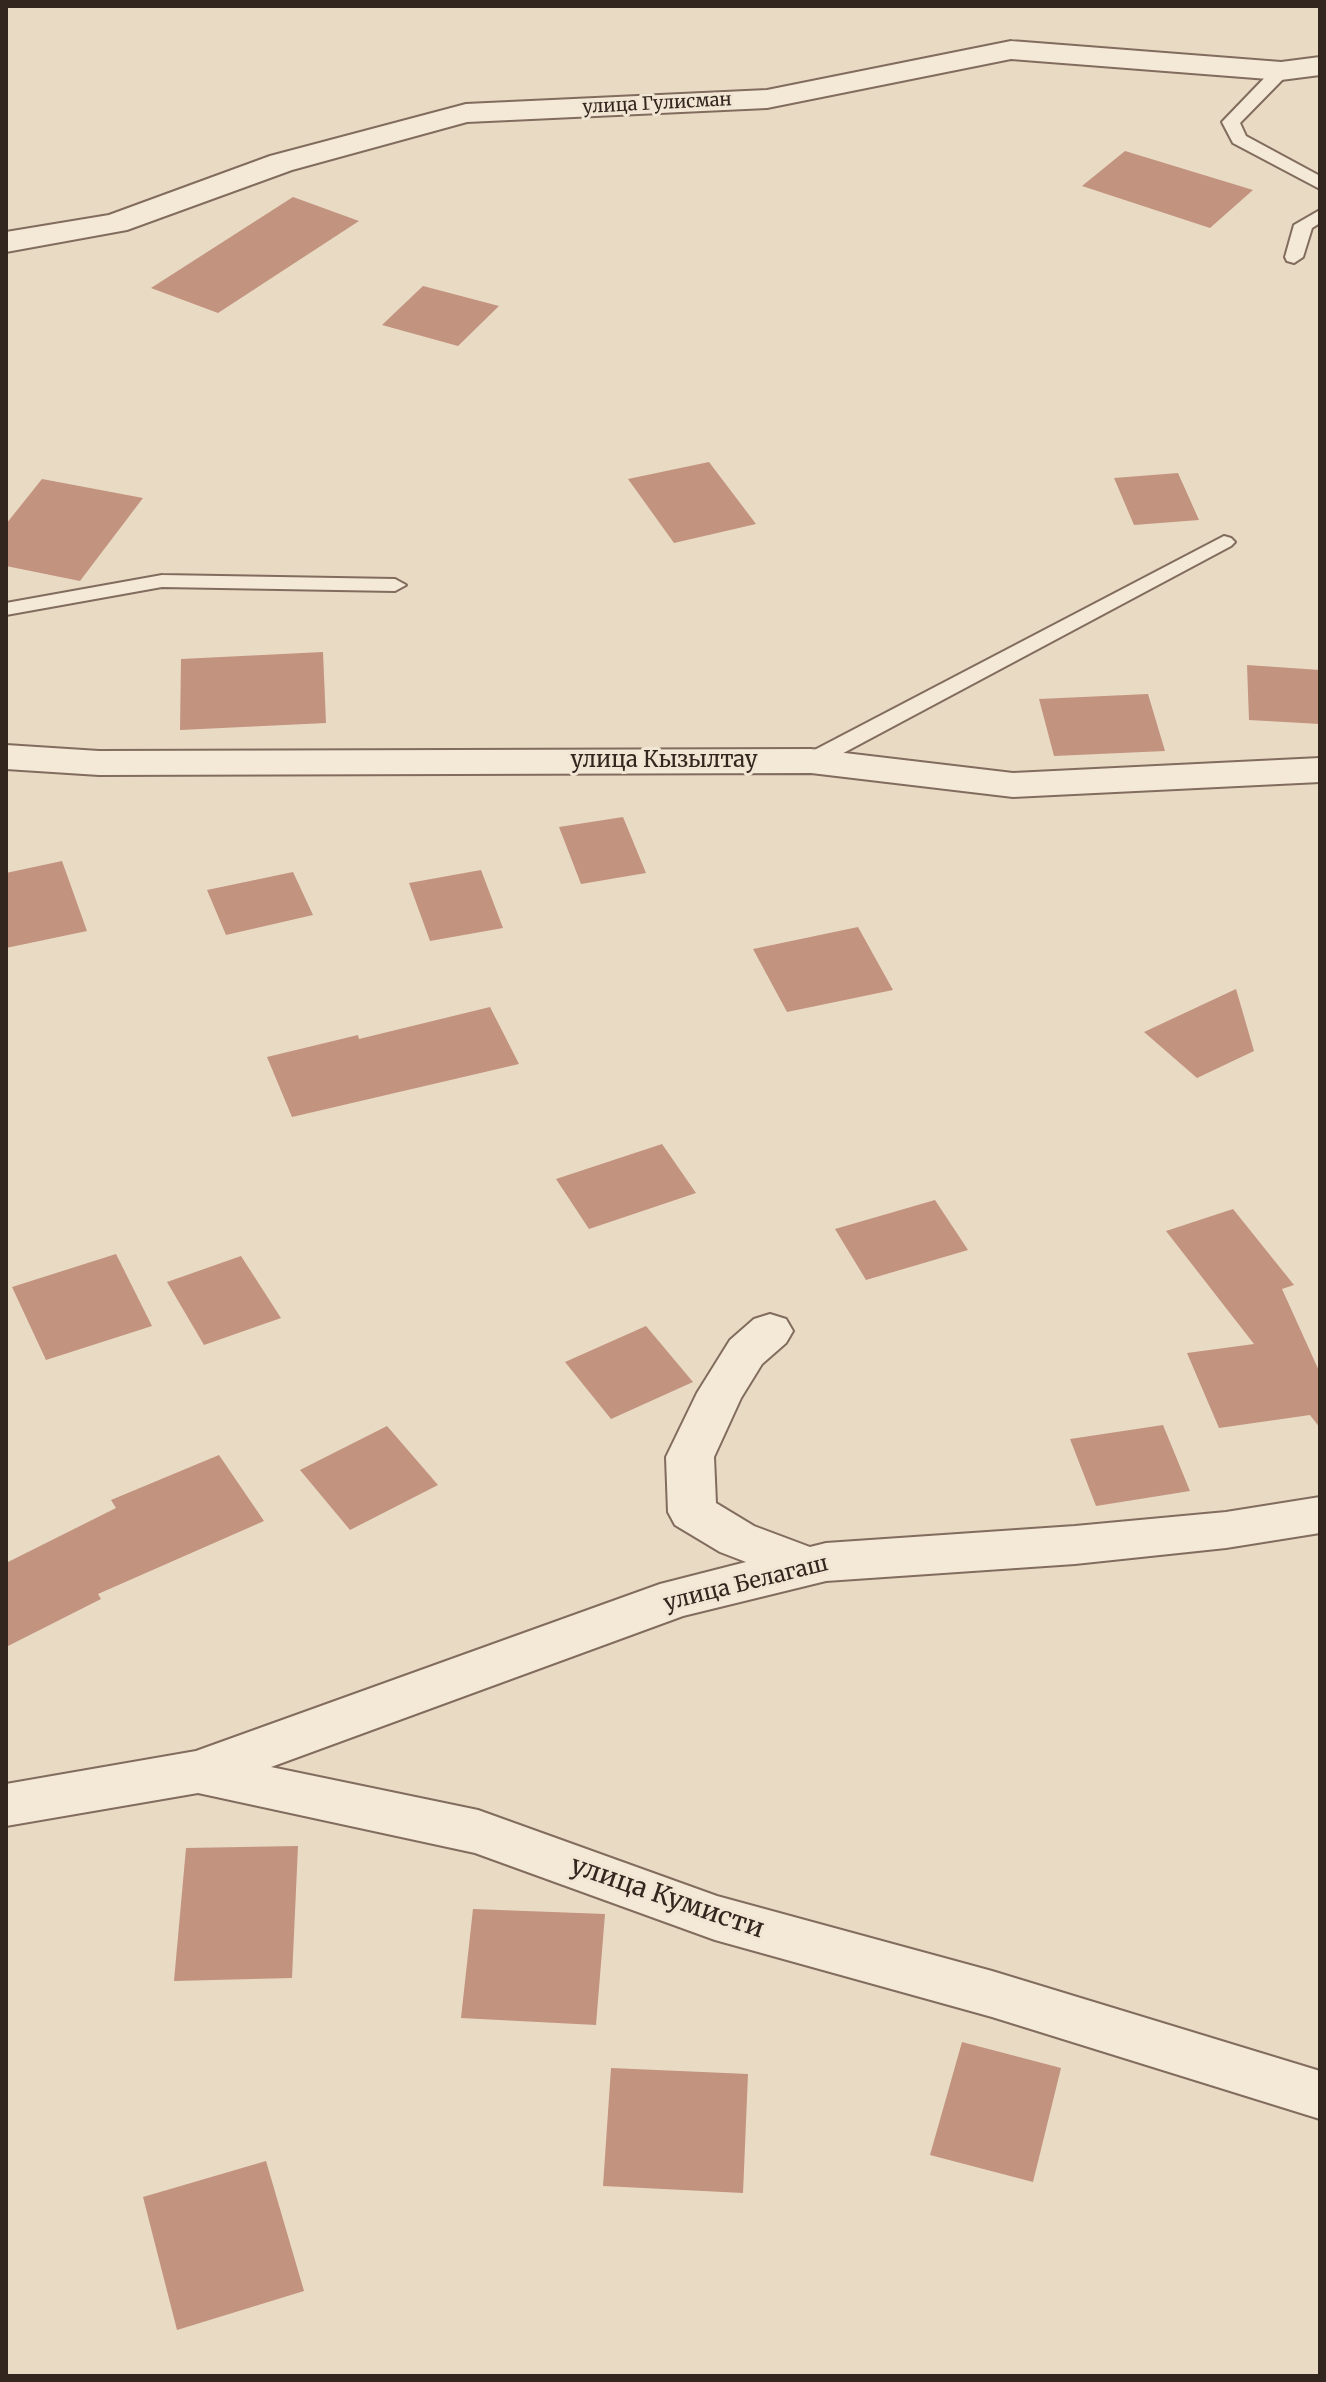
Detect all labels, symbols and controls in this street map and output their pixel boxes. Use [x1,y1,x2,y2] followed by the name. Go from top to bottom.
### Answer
[582,89,732,119] street label: улица Гулисман
[570,748,758,774] street label: улица Кызылтау
[661,1551,831,1617] street label: улица Белагаш
[566,1850,768,1946] street label: улица Кумисти

